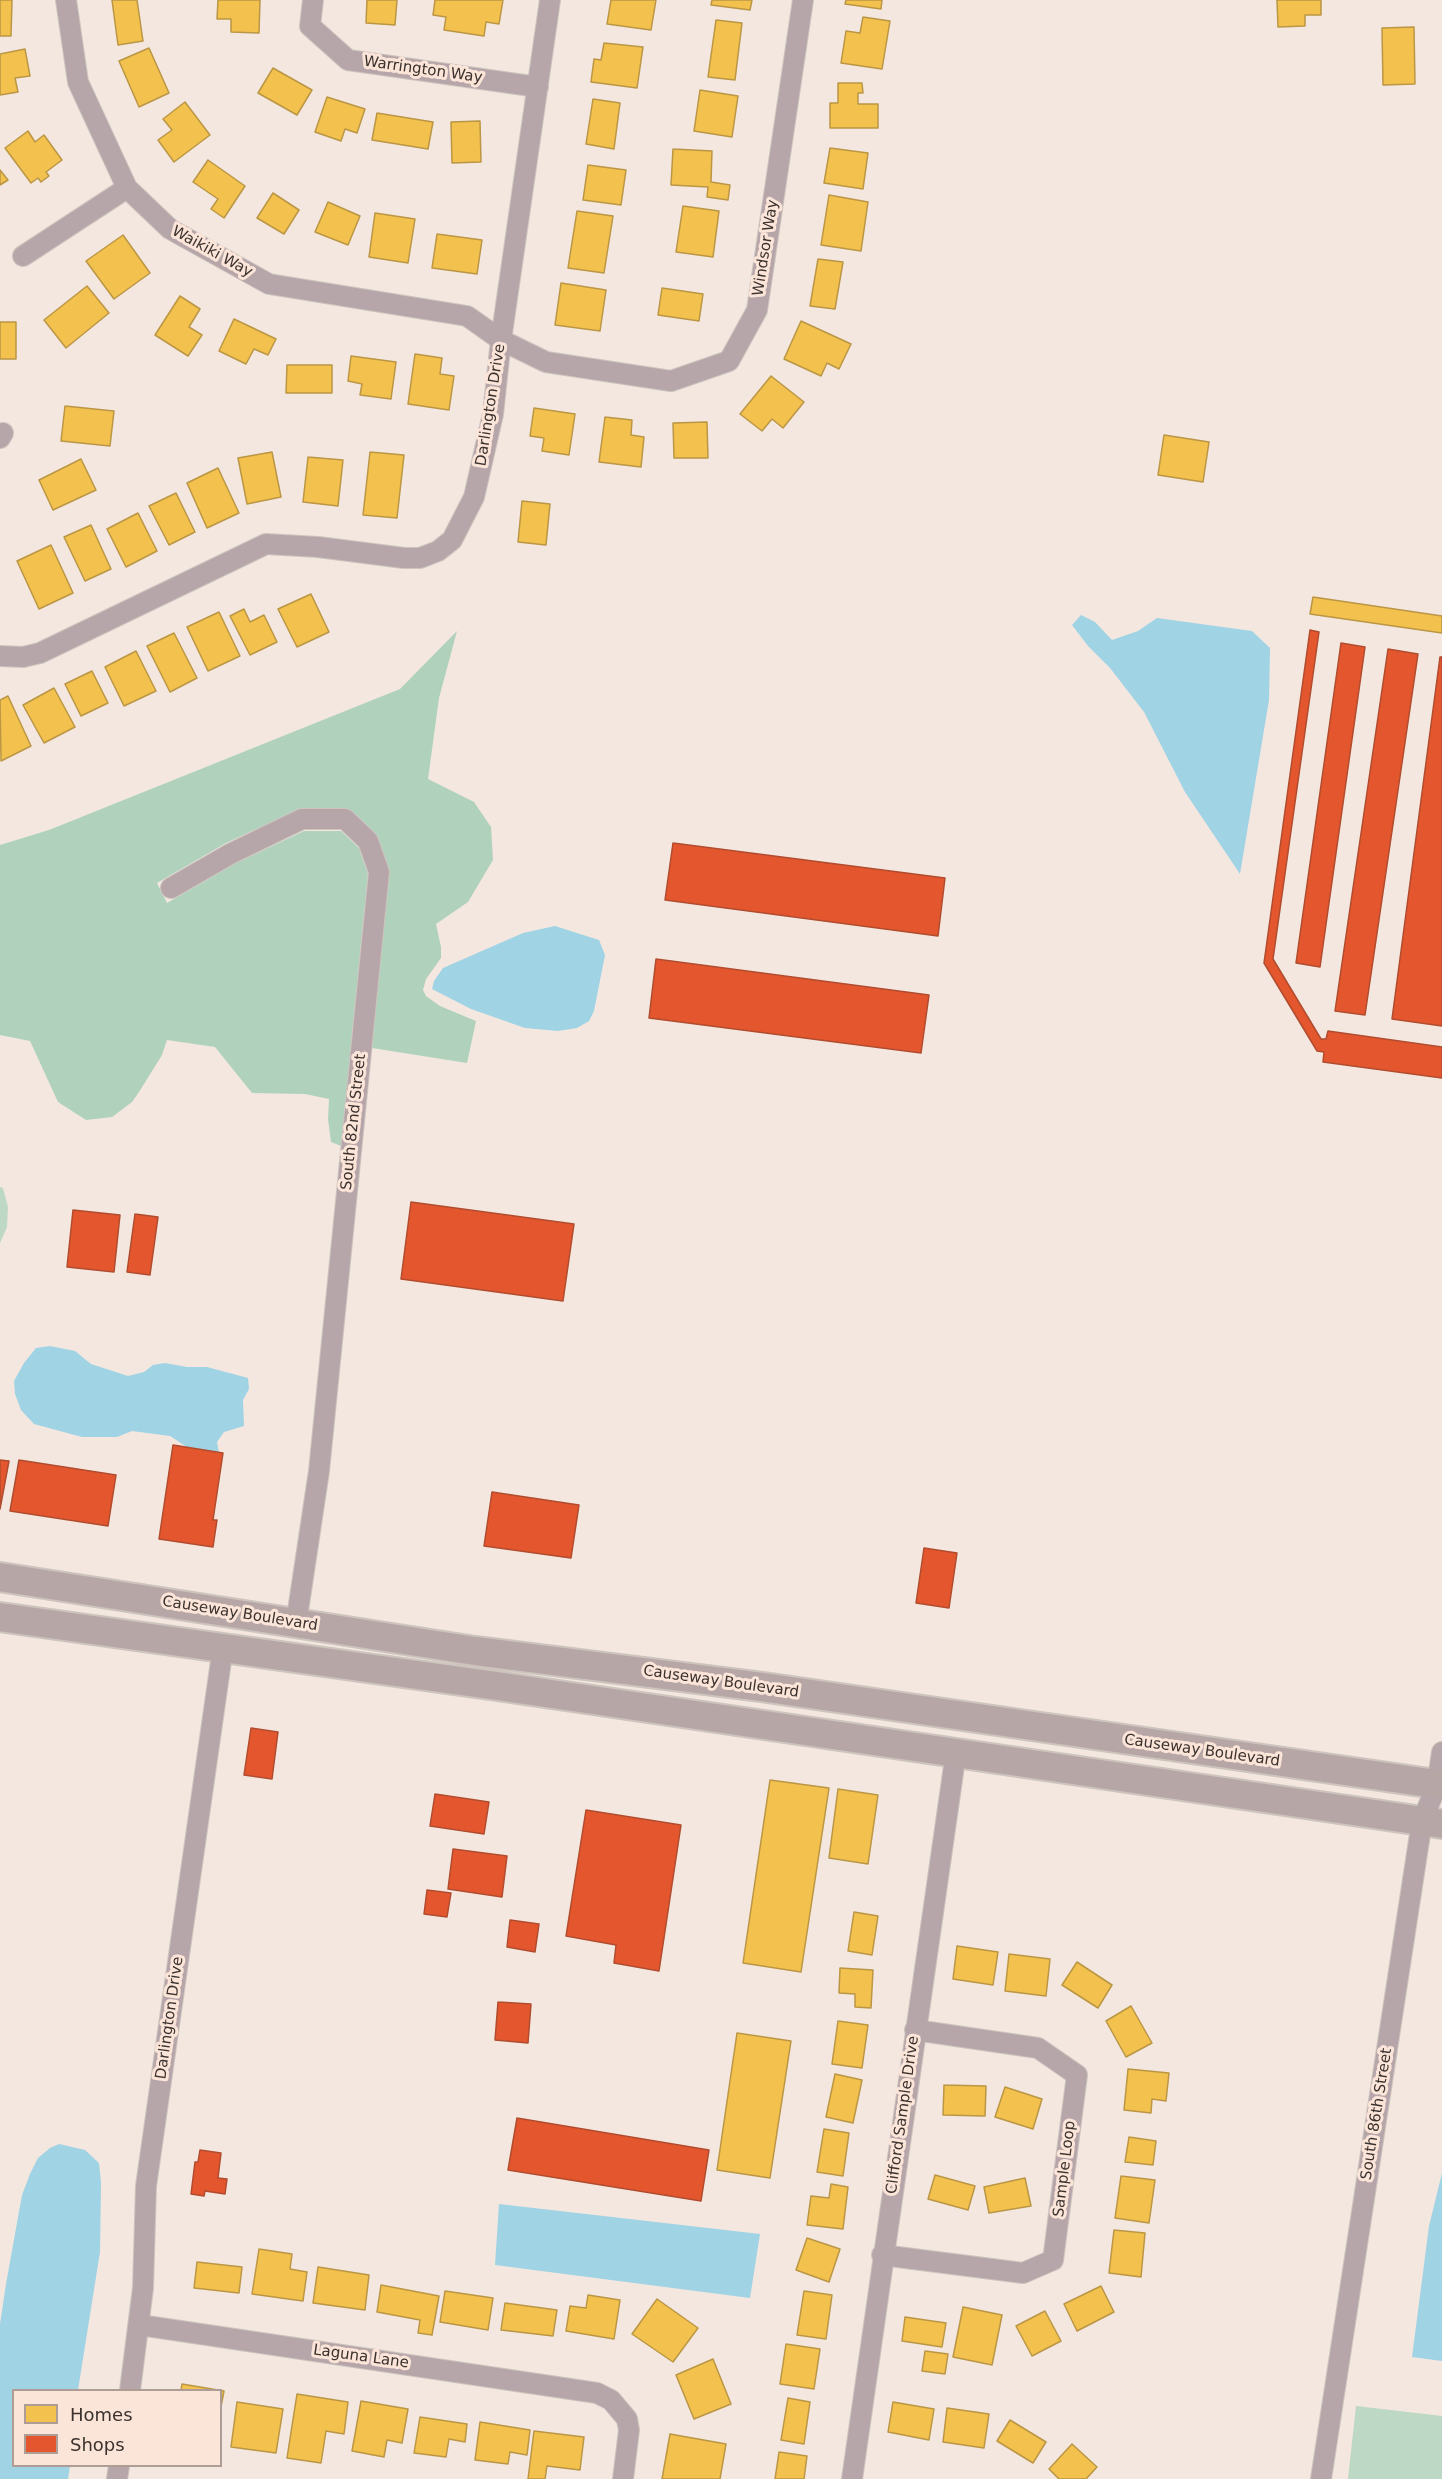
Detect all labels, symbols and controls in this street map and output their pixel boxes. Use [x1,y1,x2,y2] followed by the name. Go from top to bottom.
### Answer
[363,53,483,87] street label: Warrington Way
[749,198,783,298] street label: Windsor Way
[168,222,256,282] street label: Waikiki Way
[472,343,510,467] street label: Darlington Drive
[338,1053,370,1191] street label: South 82nd Street
[161,1593,319,1635] street label: Causeway Boulevard
[642,1662,800,1702] street label: Causeway Boulevard
[1123,1731,1281,1771] street label: Causeway Boulevard
[152,1956,188,2080] street label: Darlington Drive
[883,2035,923,2195] street label: Clifford Sample Drive
[1358,2047,1396,2181] street label: South 86th Street
[1050,2120,1080,2218] street label: Sample Loop
[312,2341,410,2373] street label: Laguna Lane
[12,2389,222,2467] legend
[70,2404,133,2425] text: Homes
[70,2434,125,2455] text: Shops

